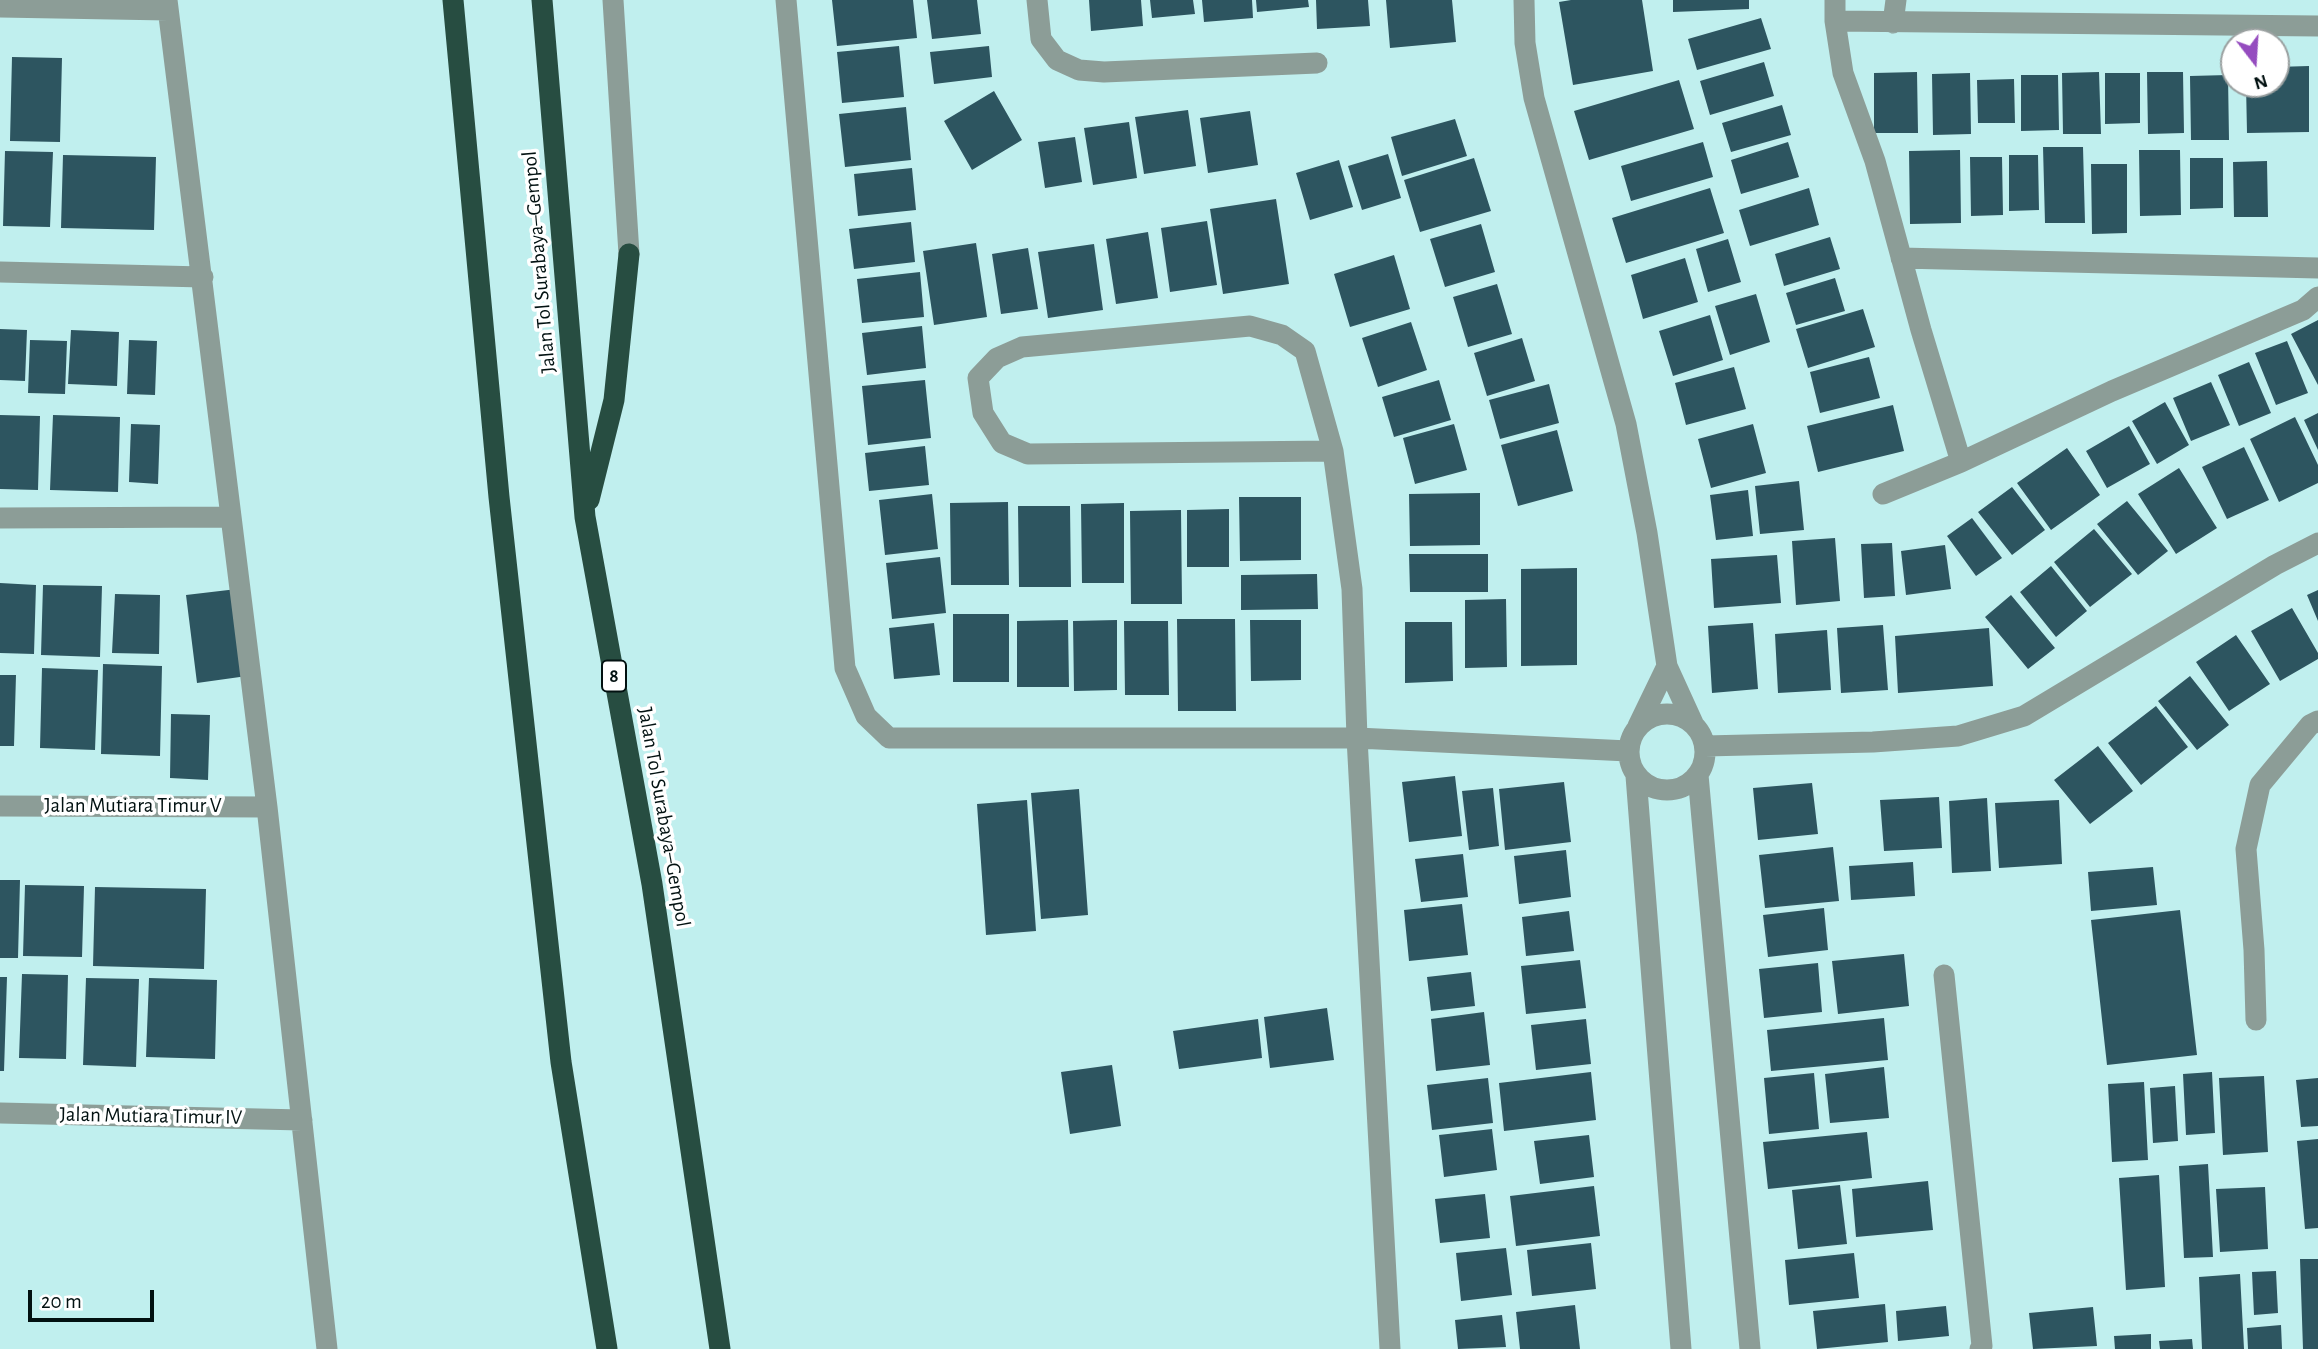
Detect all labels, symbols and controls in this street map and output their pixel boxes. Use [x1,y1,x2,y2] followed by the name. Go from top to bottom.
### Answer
[2220,28,2290,98] north arrow
[2252,71,2270,93] text: N
[517,150,561,374] street label: Jalan Tol Surabaya–Gempol
[602,660,626,692] road number: 8
[632,705,696,929] street label: Jalan Tol Surabaya–Gempol
[44,793,222,819] street label: Jalan Mutiara Timur V
[59,1102,243,1130] street label: Jalan Mutiara Timur IV
[32,1276,158,1320] scale bar
[41,1291,82,1312] text: 20 m

